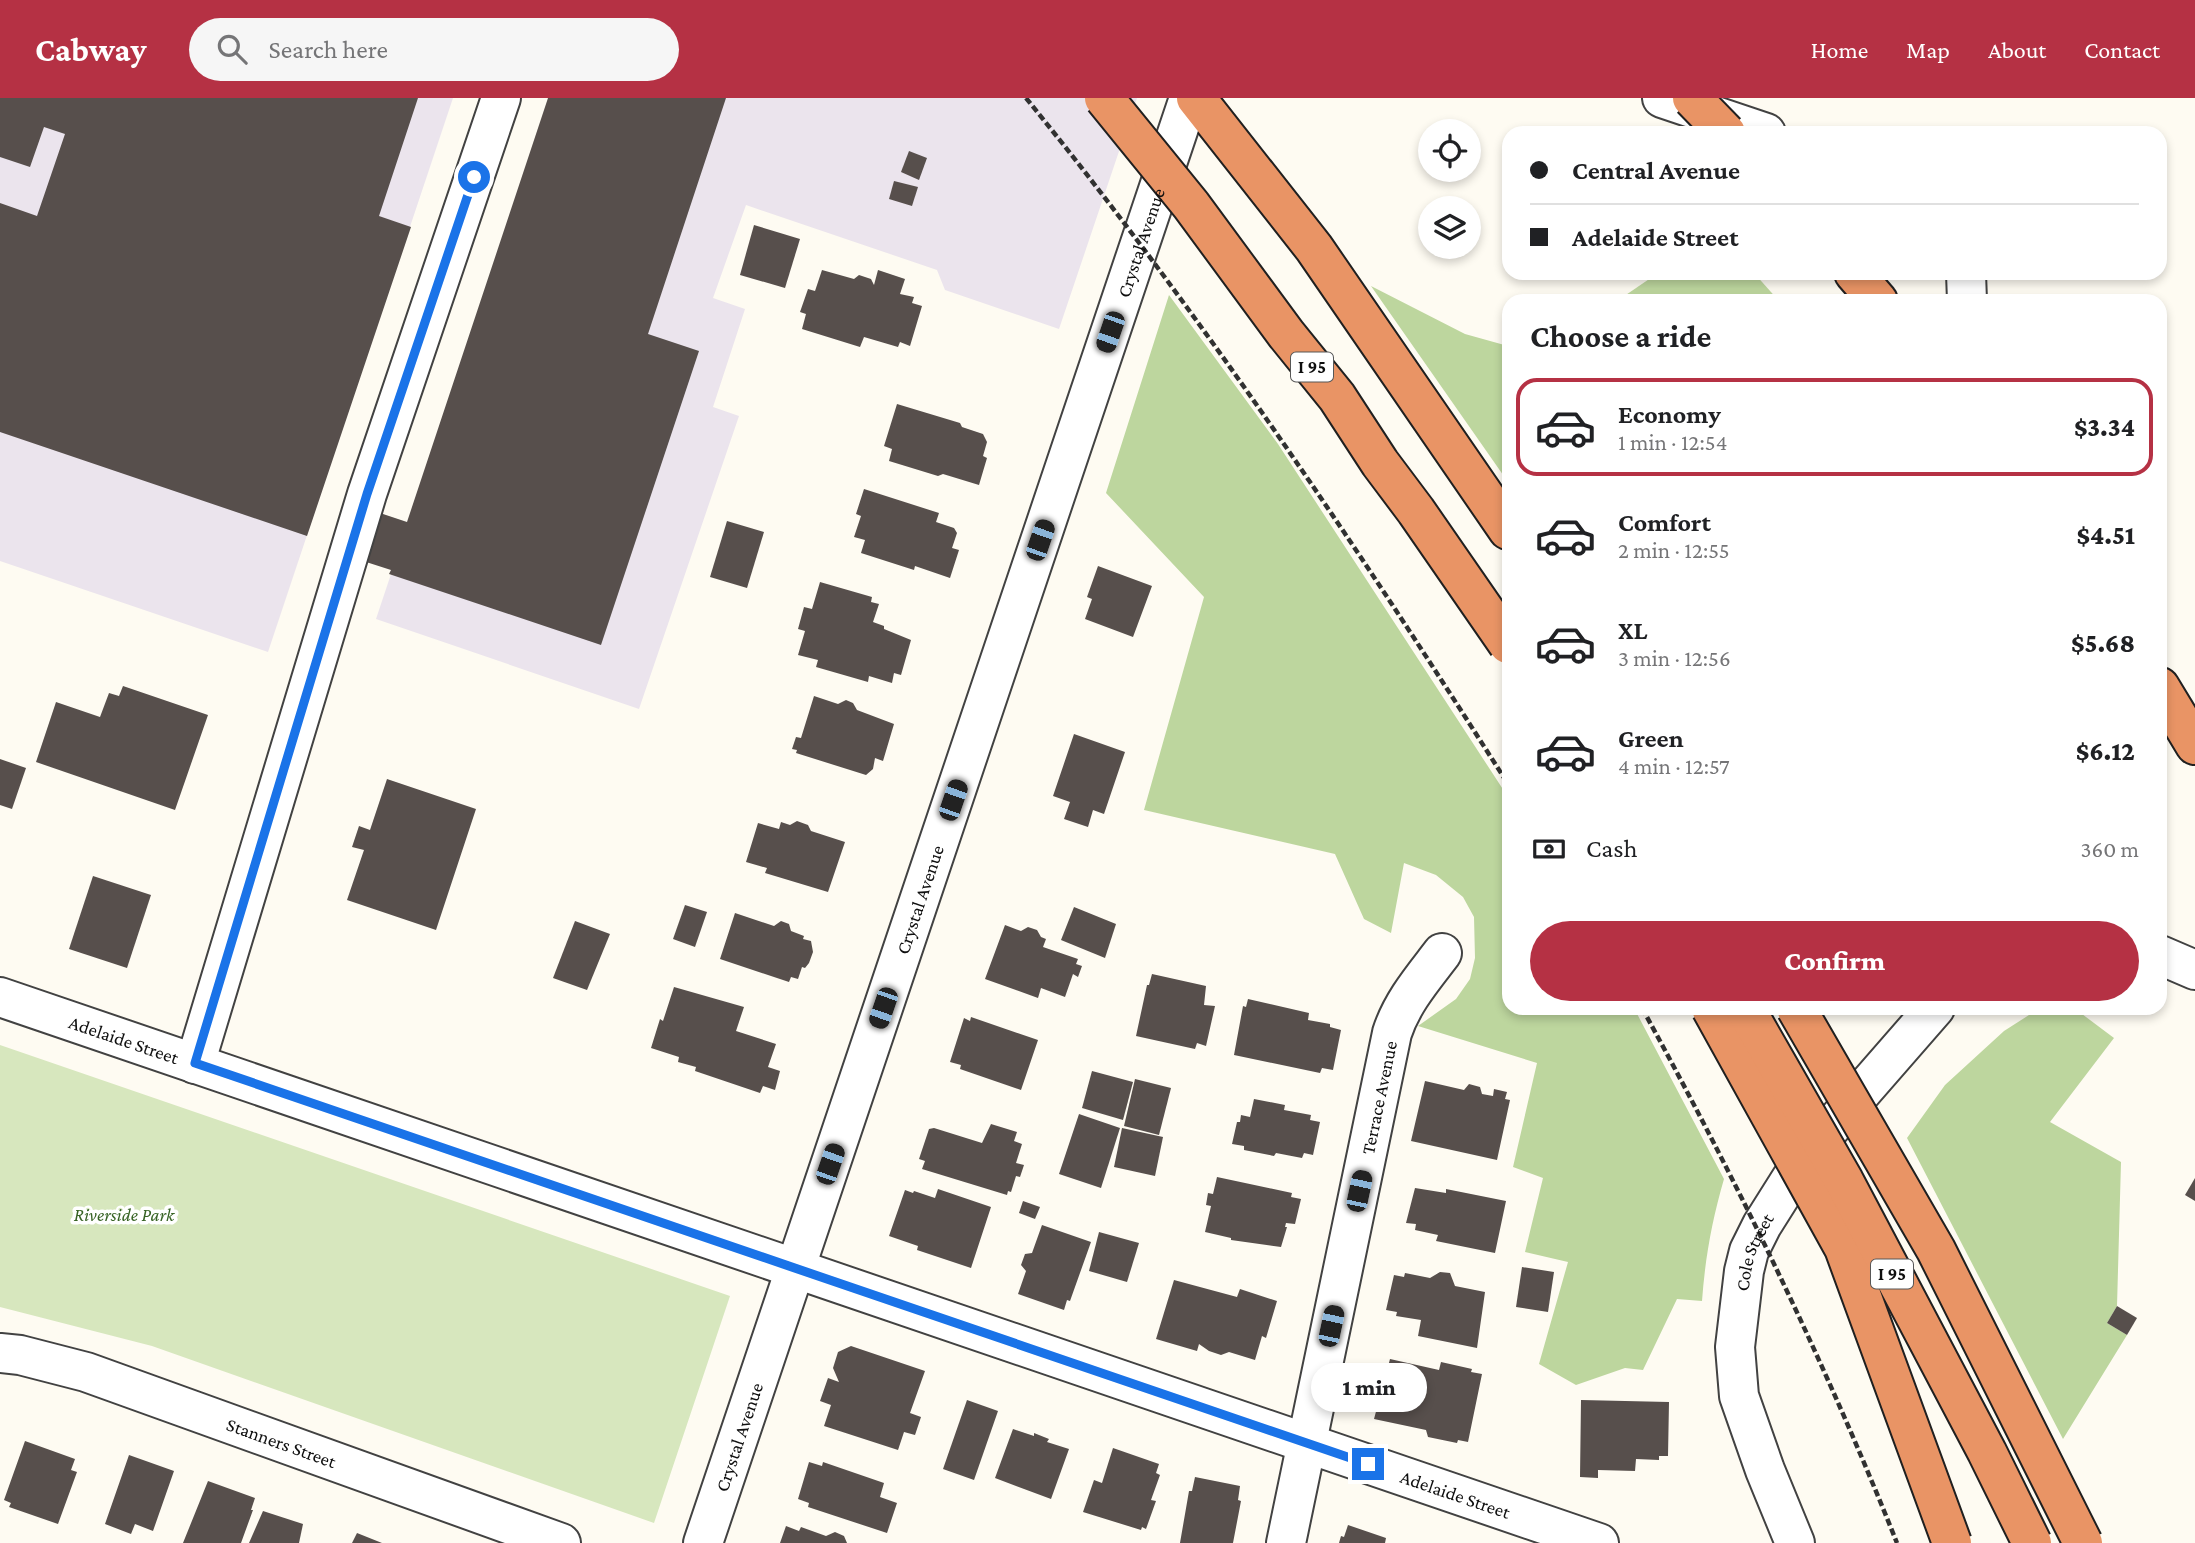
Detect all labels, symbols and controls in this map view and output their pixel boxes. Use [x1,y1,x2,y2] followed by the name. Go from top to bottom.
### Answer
[189,18,679,81] search box
[213,30,251,68] icon: search
[35,31,147,68] text: Cabway
[269,35,388,64] text: Search here
[1811,36,1868,63] text: Home
[1906,36,1950,63] text: Map
[1988,36,2046,63] text: About
[2084,36,2160,63] text: Contact
[1418,119,1481,259] map controls
[1418,119,1481,182] button: locate
[1572,156,1740,185] text: Central Avenue
[458,161,490,193] route start
[1113,186,1169,300] street label: Crystal Avenue
[1418,196,1481,259] button: layers
[1572,223,1739,252] text: Adelaide Street
[1094,309,1127,355] car
[1530,318,1711,354] text: Choose a ride
[1291,353,1333,382] road number: I 95
[1534,396,1597,459] icon: car
[1618,400,1721,429] text: Economy
[2074,413,2135,442] text: $3.34
[1618,429,1727,455] text: 1 min · 12:54
[1534,504,1597,567] icon: car
[1618,508,1711,537] text: Comfort
[1024,517,1057,563] car
[2077,521,2135,550] text: $4.51
[1618,537,1730,563] text: 2 min · 12:55
[1534,612,1597,675] icon: car
[1618,616,1647,645] text: XL
[2071,629,2135,658] text: $5.68
[1618,645,1731,671] text: 3 min · 12:56
[1534,720,1597,783] icon: car
[1618,724,1684,753] text: Green
[2076,737,2135,766] text: $6.12
[1618,753,1730,779] text: 4 min · 12:57
[937,777,970,823] car
[1530,830,1568,868] icon: cash
[1586,834,1637,863] text: Cash
[2081,836,2139,862] text: 360 m
[892,842,948,957] street label: Crystal Avenue
[1530,921,2139,1001] button: Confirm
[867,985,900,1031] car
[66,1011,182,1068] street label: Adelaide Street
[1357,1039,1401,1156] street label: Terrace Avenue
[814,1141,847,1187] car
[1345,1168,1374,1214] car
[74,1204,175,1225] park label: Riverside Park
[1732,1209,1778,1292] street label: Cole Street
[1871,1260,1913,1288] road number: I 95
[1317,1303,1346,1349] car
[1310,1362,1426,1412] callout: 1 min
[1342,1374,1396,1400] text: 1 min
[711,1380,767,1494] street label: Crystal Avenue
[224,1413,340,1472] street label: Stanners Street
[1352,1448,1384,1480] route end
[1398,1466,1514,1523] street label: Adelaide Street

